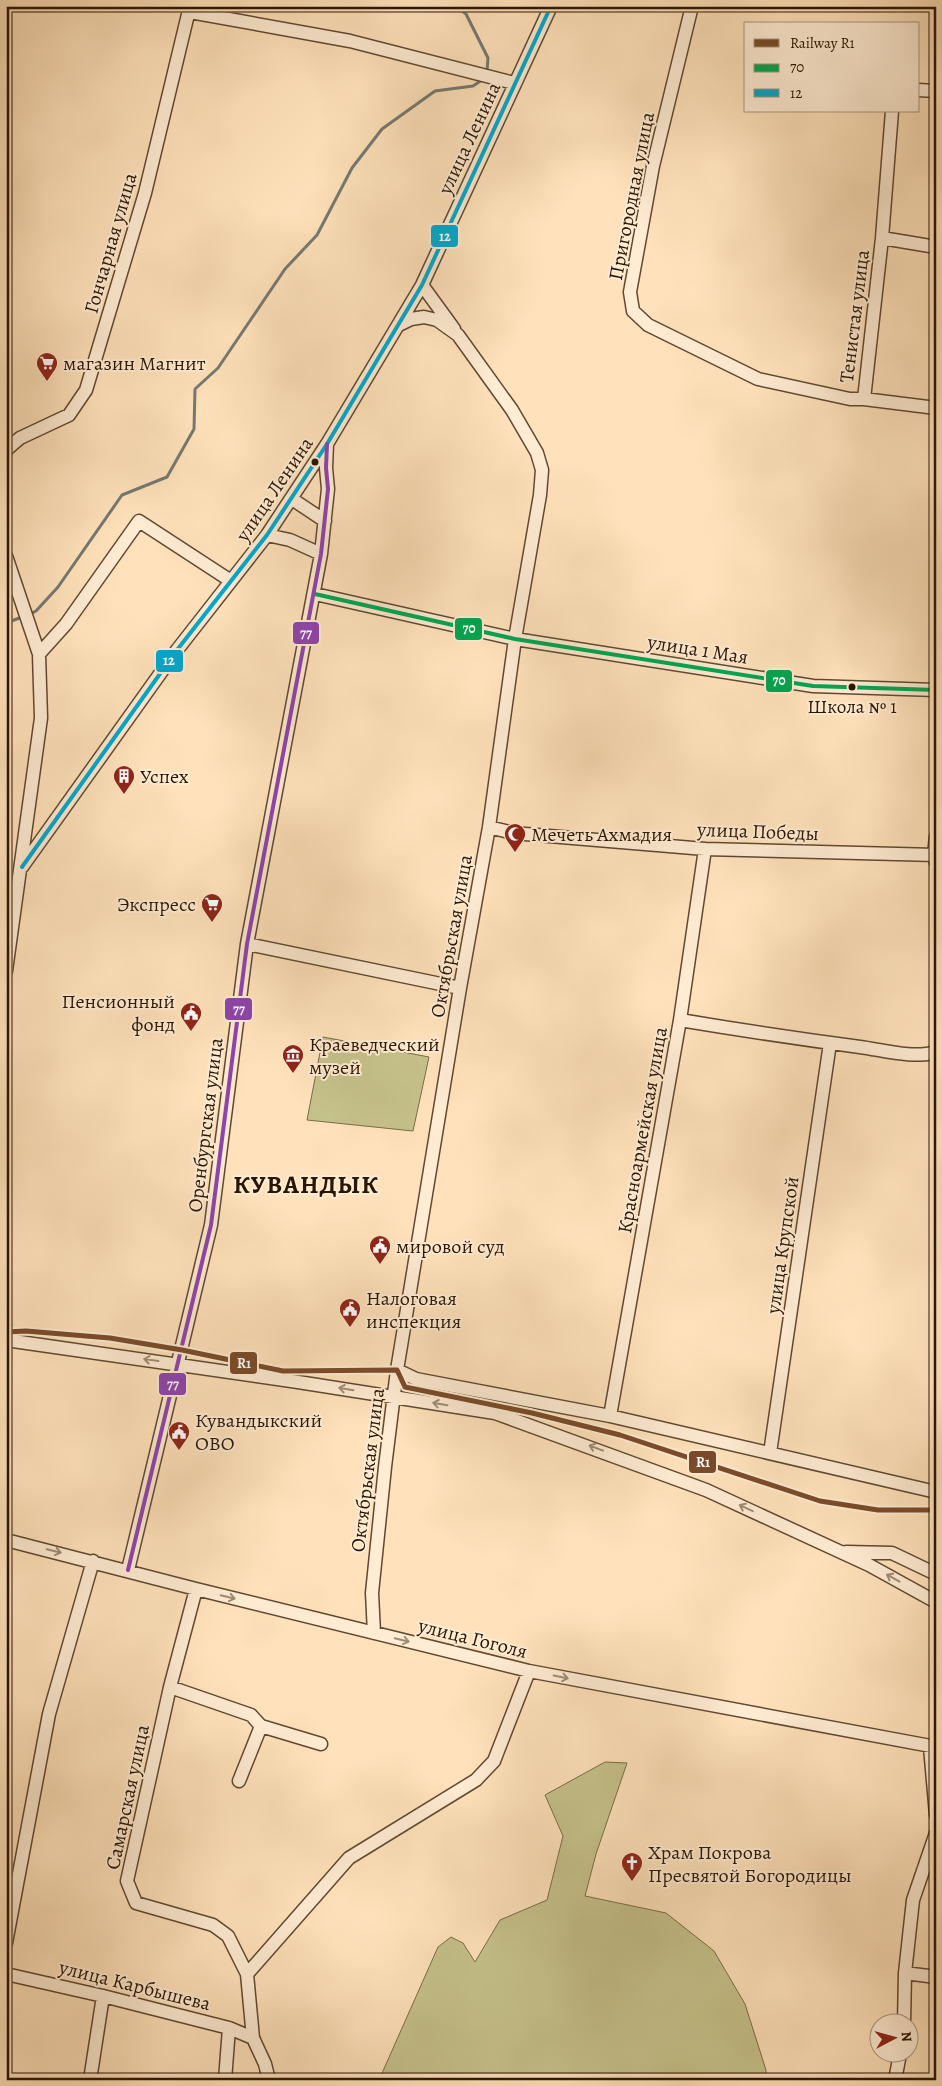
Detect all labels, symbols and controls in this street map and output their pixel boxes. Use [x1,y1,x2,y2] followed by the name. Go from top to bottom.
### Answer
[744,22,920,112] legend
[790,33,855,53] text: Railway R1
[790,57,804,77] text: 70
[431,77,508,200] street label: улица Ленина
[790,83,802,103] text: 12
[602,109,661,283] street label: Пригородная улица
[78,169,144,317] street label: Гончарная улица
[430,224,459,248] line badge: 12
[439,227,451,246] text: 12
[833,247,876,384] street label: Тенистая улица
[63,350,206,377] place label: магазин Магнит
[35,351,59,382] supermarket icon: магазин Магнит
[229,431,320,548] street label: улица Ленина
[310,457,320,467] unlabelled marker
[454,617,483,641] line badge: 70
[462,619,476,638] text: 70
[292,621,320,645] line badge: 77
[300,624,312,643] text: 77
[645,628,750,671] street label: улица 1 Мая
[155,649,184,673] line badge: 12
[163,651,175,670] text: 12
[765,669,793,693] line badge: 70
[772,671,786,690] text: 70
[847,682,857,692] marker: Школа № 1
[807,694,897,720] place label: Школа № 1
[140,763,189,790] place label: Успех
[112,764,136,795] building icon: Успех
[696,816,819,847] street label: улица Победы
[531,821,672,848] place label: Мечеть Ахмадия
[503,822,527,853] mosque icon: Мечеть Ахмадия
[424,852,479,1020] street label: Октябрьская улица
[117,891,196,918] place label: Экспресс
[200,892,224,923] supermarket icon: Экспресс
[62,988,175,1038] place label: Пенсионный фонд
[224,997,253,1021] line badge: 77
[233,1000,245,1019] text: 77
[179,1001,203,1032] public building icon: Пенсионный фонд
[611,1024,674,1235] street label: Красноармейская улица
[309,1031,440,1081] place label: Краеведческий музей
[181,1035,230,1214] street label: Оренбургская улица
[281,1043,305,1074] museum icon: Краеведческий музей
[233,1168,379,1202] district label: КУВАНДЫК
[759,1175,806,1317] street label: улица Крупской
[396,1233,505,1260] place label: мировой суд
[368,1234,392,1265] public building icon: мировой суд
[366,1285,461,1335] place label: Налоговая инспекция
[338,1297,362,1328] public building icon: Налоговая инспекция
[229,1351,258,1375] line badge: R1
[237,1354,251,1373] text: R1
[143,1355,159,1365] one-way arrow
[158,1372,187,1396] line badge: 77
[167,1375,179,1394] text: 77
[338,1384,354,1394] one-way arrow
[344,1386,391,1554] street label: Октябрьская улица
[432,1398,448,1408] one-way arrow
[195,1407,322,1457] place label: Кувандыкский ОВО
[167,1420,191,1451] public building icon: Кувандыкский ОВО
[588,1443,604,1452] one-way arrow
[688,1450,717,1474] line badge: R1
[696,1453,710,1472] text: R1
[739,1503,754,1513] one-way arrow
[45,1547,61,1557] one-way arrow
[886,1573,901,1583] one-way arrow
[219,1593,235,1602] one-way arrow
[414,1612,530,1665] street label: улица Гоголя
[394,1636,410,1645] one-way arrow
[552,1673,568,1683] one-way arrow
[99,1721,156,1872] street label: Самарская улица
[648,1839,851,1889] place label: Храм Покрова Пресвятой Богородицы
[620,1851,644,1882] church icon: Храм Покрова Пресвятой Богородицы
[55,1953,214,2018] street label: улица Карбышева
[870,2014,920,2064] north arrow
[896,2031,916,2043] text: N

